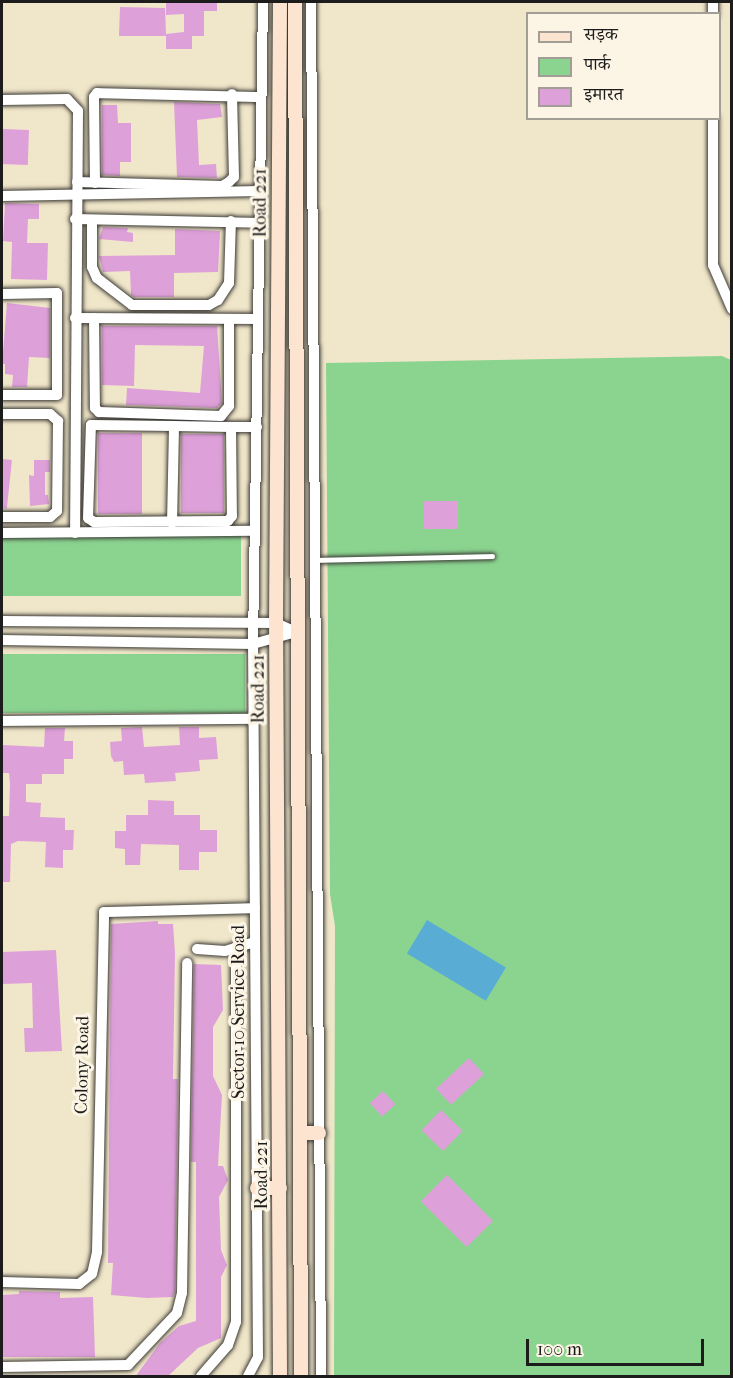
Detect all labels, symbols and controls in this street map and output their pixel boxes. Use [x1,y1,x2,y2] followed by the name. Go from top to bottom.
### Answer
[526,12,721,120] legend
[584,24,618,45] text: सड़क
[584,54,611,75] text: पार्क
[584,84,623,105] text: इमारत
[250,169,272,237] street label: Road 221
[248,655,270,723] street label: Road 221
[228,925,250,1099] street label: Sector 10 Service Road
[71,1016,95,1114] street label: Colony Road
[251,1141,273,1209] street label: Road 221
[529,1327,708,1365] scale bar
[537,1339,582,1360] text: 100 m

